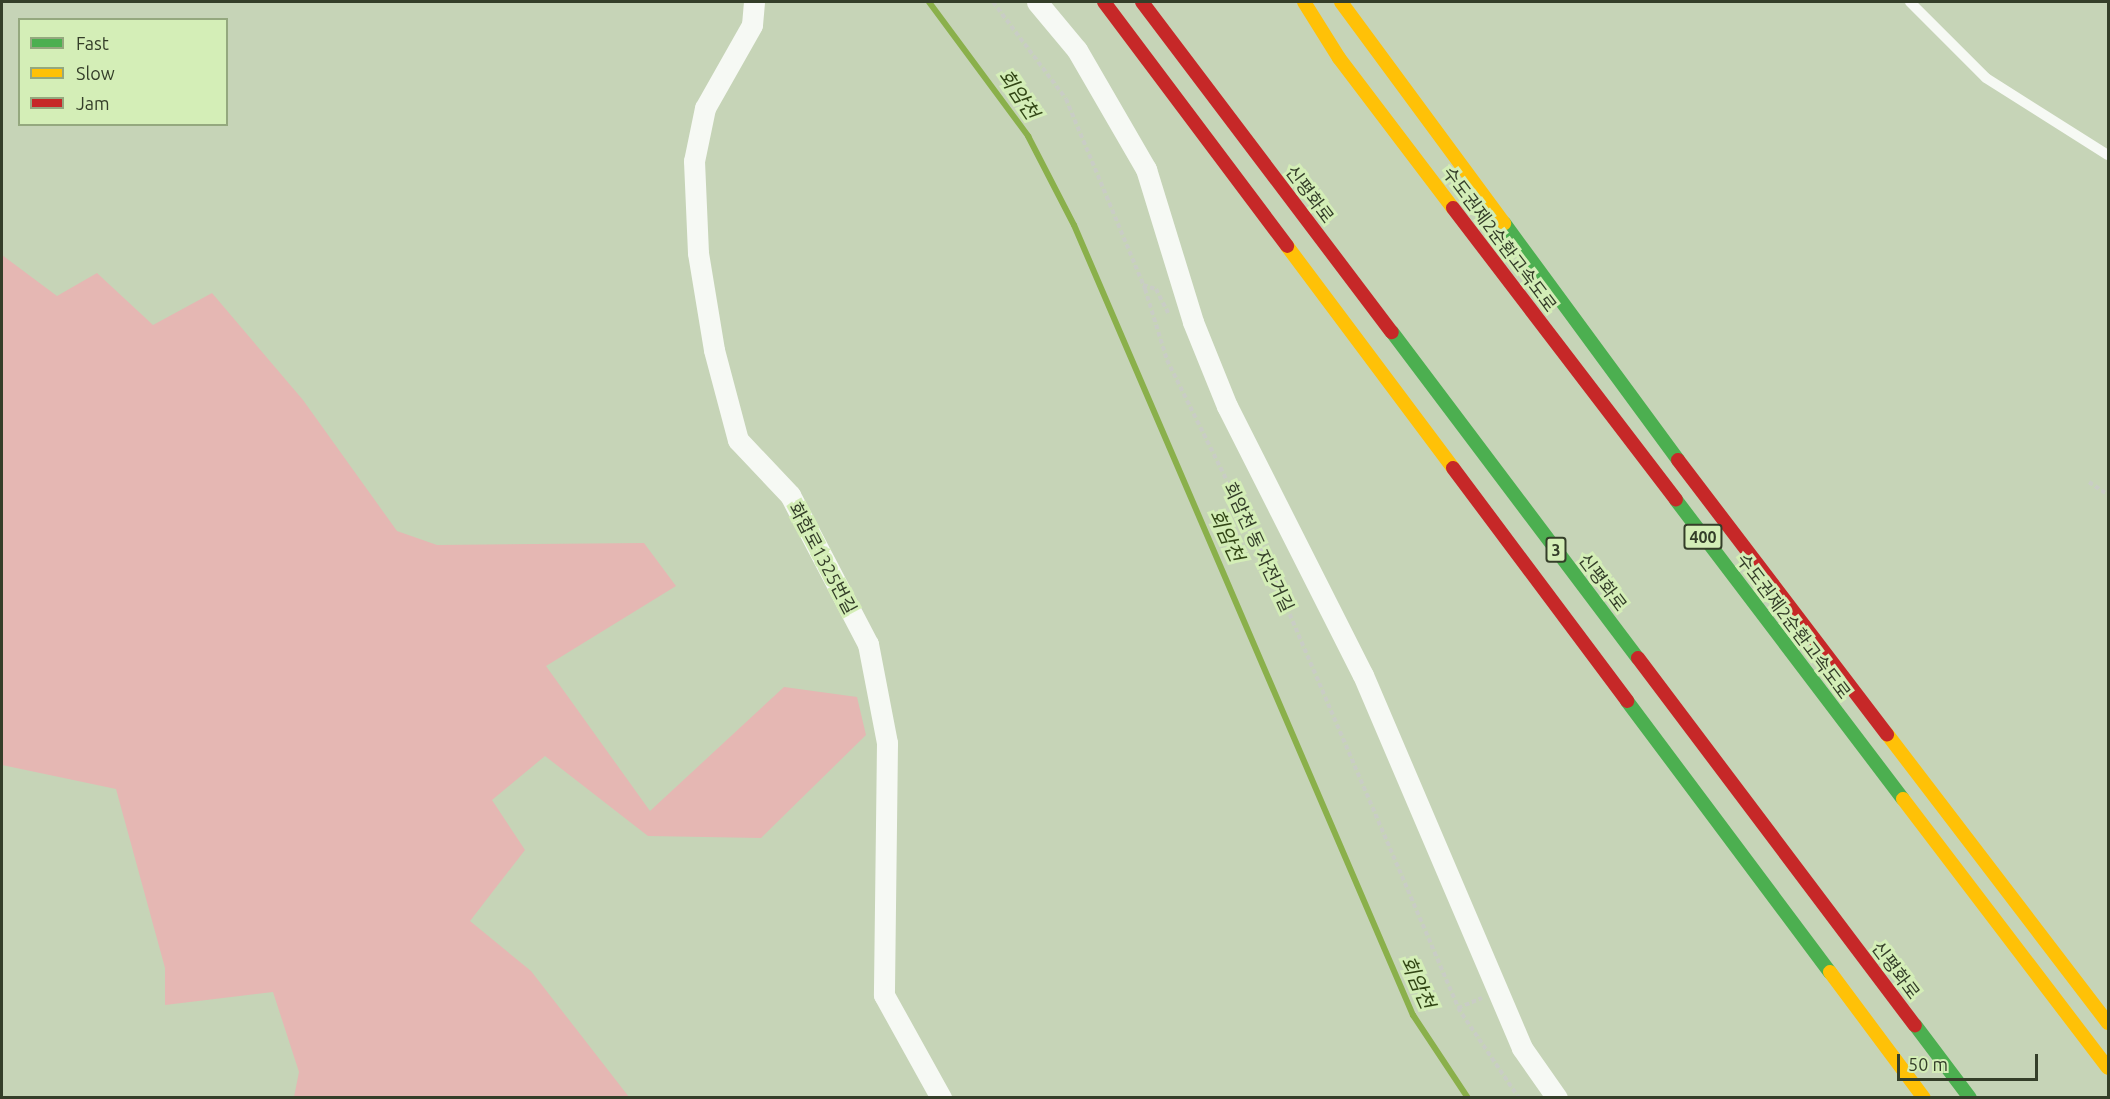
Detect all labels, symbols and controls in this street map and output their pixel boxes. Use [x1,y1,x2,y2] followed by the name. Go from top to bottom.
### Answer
[18,18,228,126] legend
[76,33,109,53] text: Fast
[76,63,115,83] text: Slow
[994,64,1044,124] water label: 회암천
[76,93,110,113] text: Jam
[1281,161,1339,227] street label: 신평화로
[1438,162,1562,316] street label: 수도권제2순환고속도로
[1219,479,1299,615] street label: 회암천 동 자전거길
[784,498,862,618] street label: 화합로1325번길
[1204,505,1250,565] water label: 회암천
[1682,524,1724,550] road number: 400
[1544,537,1568,563] road number: 3
[1574,549,1632,615] street label: 신평화로
[1732,549,1856,703] street label: 수도권제2순환고속도로
[1867,937,1925,1003] street label: 신평화로
[1396,952,1440,1012] water label: 회암천
[1900,1042,2041,1080] scale bar
[1908,1054,1948,1074] text: 50 m

